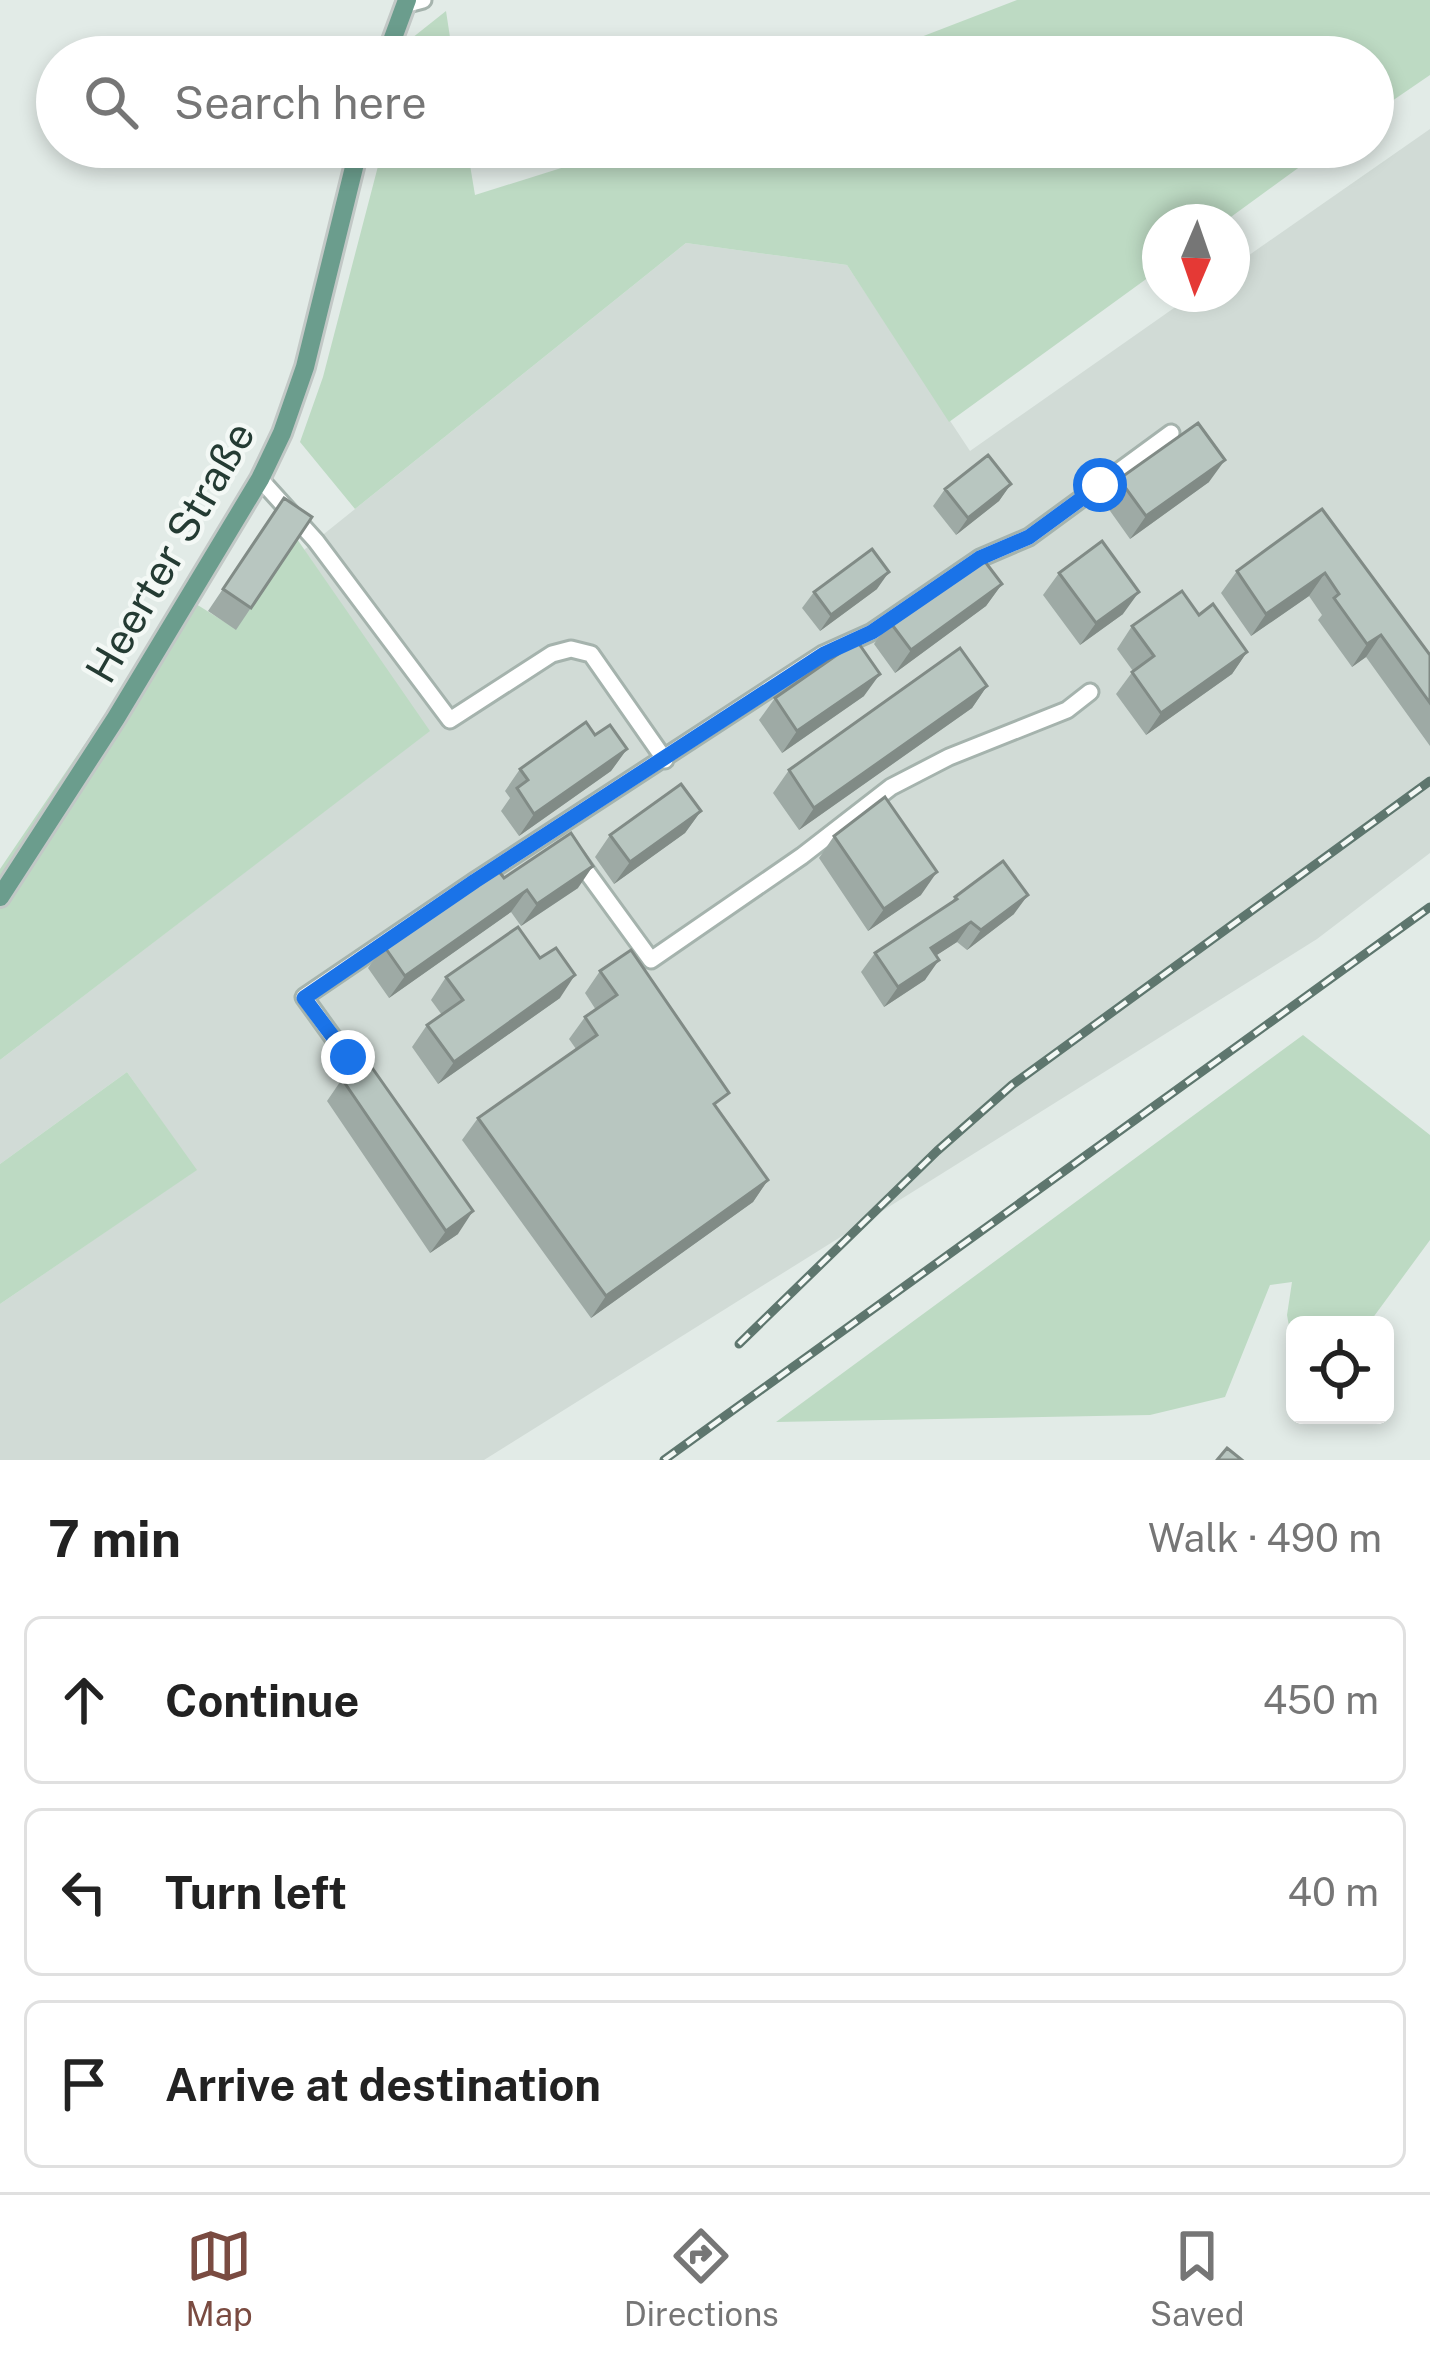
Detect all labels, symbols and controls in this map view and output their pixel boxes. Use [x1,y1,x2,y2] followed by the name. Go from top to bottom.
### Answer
[36,36,1394,168] search box
[78,69,144,135] icon: search
[174,76,427,129] text: Search here
[1142,204,1250,312] north arrow
[75,413,264,691] street label: Heerter Straße
[1073,458,1127,512] route start
[321,1030,375,1084] route end
[1286,1316,1394,1424] map controls
[1286,1316,1394,1424] button: locate
[48,1509,181,1568] text: 7 min
[1148,1515,1382,1561] text: Walk · 490 m
[51,1667,117,1733] icon: ahead
[165,1674,359,1727] text: Continue
[1263,1677,1379,1723] text: 450 m
[51,1859,117,1925] icon: left
[165,1866,347,1919] text: Turn left
[1287,1869,1379,1915] text: 40 m
[51,2051,117,2117] icon: arrive
[165,2058,601,2111] text: Arrive at destination
[186,2223,253,2333] tab: Map
[624,2223,779,2333] tab: Directions
[1150,2223,1244,2333] tab: Saved

